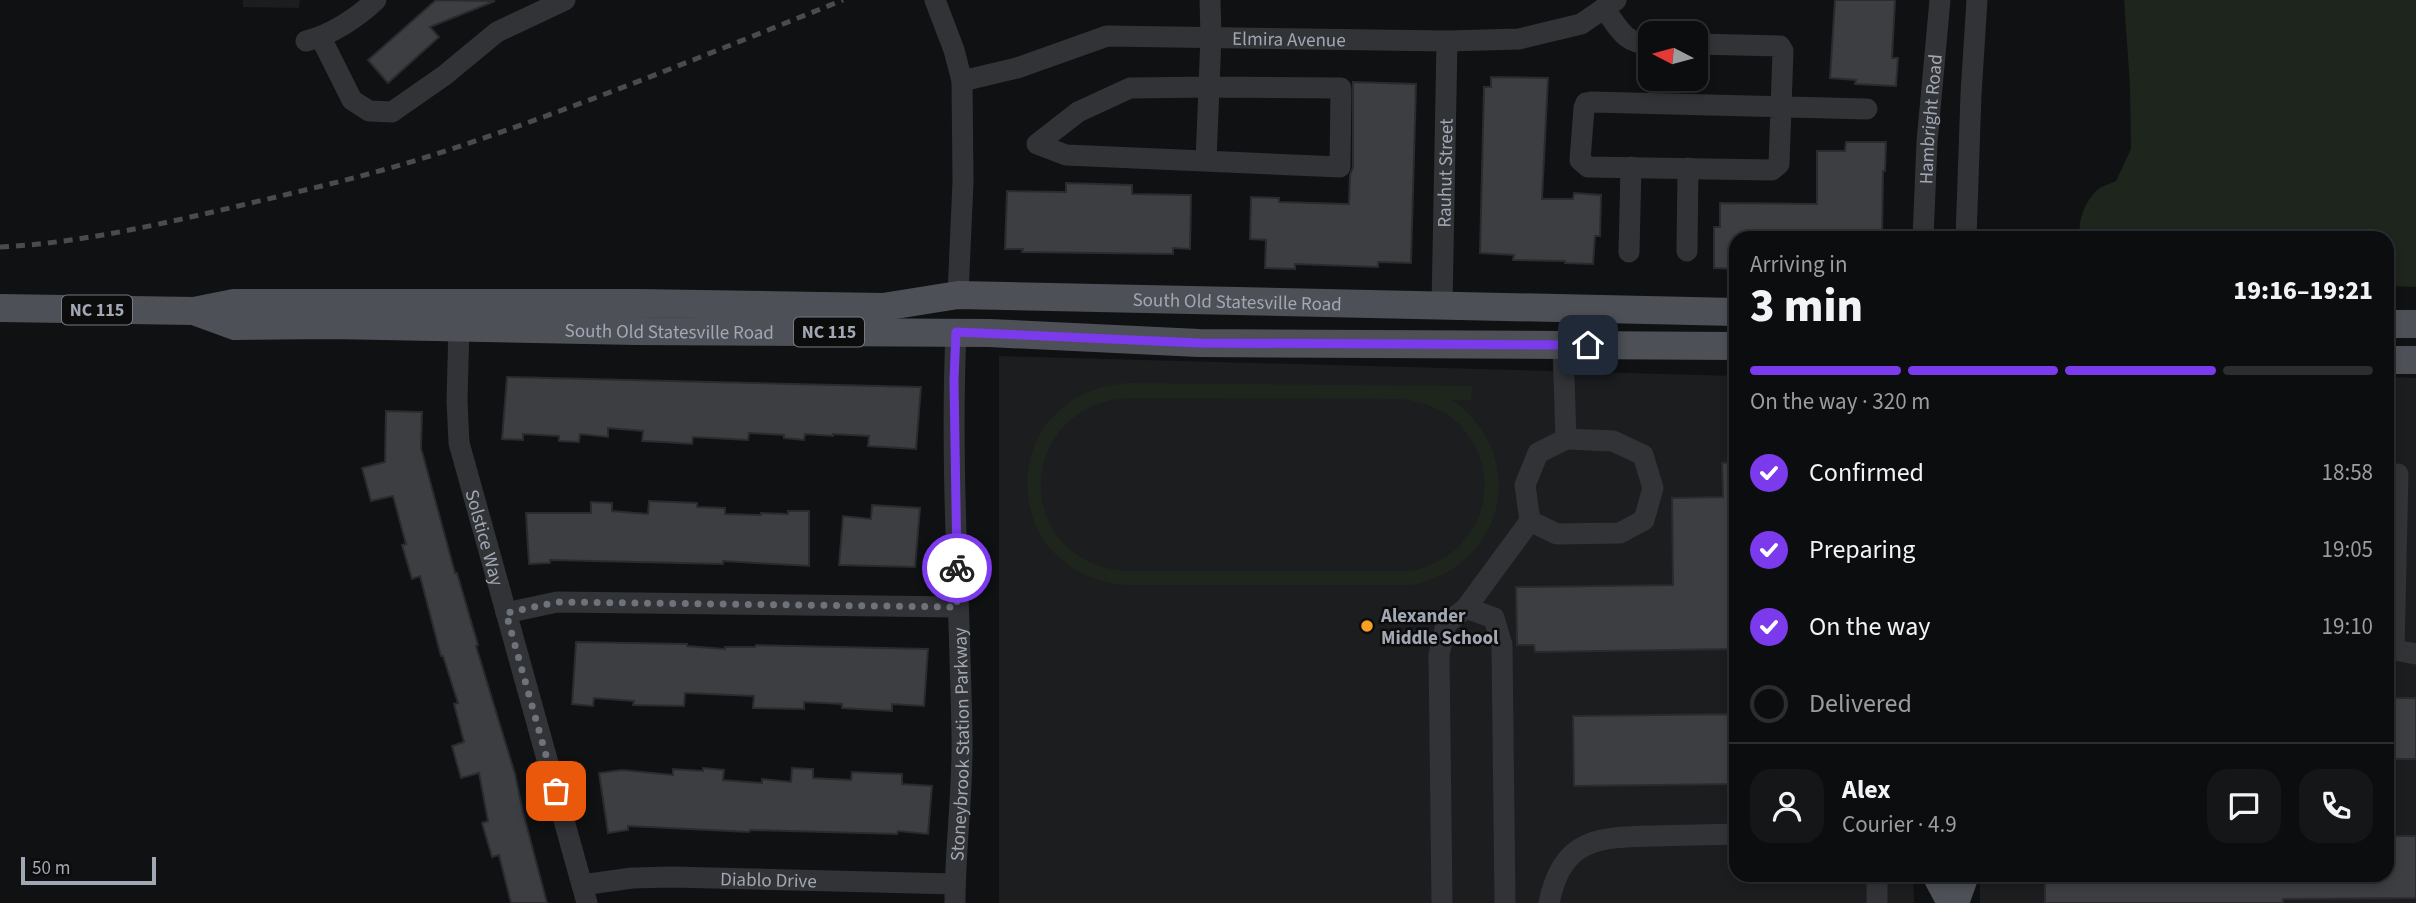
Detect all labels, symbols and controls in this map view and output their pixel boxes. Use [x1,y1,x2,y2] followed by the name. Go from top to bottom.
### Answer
[1638,21,1708,91] north arrow
[1638,21,1708,91] map controls
[1232,26,1346,55] street label: Elmira Avenue
[1913,53,1950,185] street label: Hambright Road
[1431,118,1461,228] street label: Rauhut Street
[1750,248,1848,281] text: Arriving in
[2233,272,2373,309] text: 19:16–19:21
[1750,274,1863,339] text: 3 min
[1132,287,1342,318] street label: South Old Statesville Road
[62,296,132,324] road number: NC 115
[1558,315,1618,375] pin
[564,318,774,347] street label: South Old Statesville Road
[794,318,864,346] road number: NC 115
[1569,326,1607,364] icon: home
[1750,385,1930,418] text: On the way · 320 m
[1750,454,1788,492] icon: check
[1809,454,1924,491] text: Confirmed
[2322,456,2373,489] text: 18:58
[458,487,510,589] street label: Solstice Way
[1750,531,1788,569] icon: check
[1809,531,1915,568] text: Preparing
[922,533,992,603] courier
[2322,533,2373,566] text: 19:05
[938,549,976,587] icon: bike
[1380,603,1499,652] place label: Alexander Middle School
[1750,608,1788,646] icon: check
[1809,608,1930,645] text: On the way
[2322,610,2373,643] text: 19:10
[1359,618,1375,634] marker: Alexander Middle School
[944,627,977,862] street label: Stoneybrook Station Parkway
[1809,685,1912,722] text: Delivered
[526,761,586,821] pin
[1750,769,1824,843] button: person
[2207,769,2281,843] button: chat
[2299,769,2373,843] button: phone
[1842,771,1891,808] text: Alex
[537,772,575,810] icon: bag
[1842,808,1957,841] text: Courier · 4.9
[21,854,156,886] scale bar
[32,855,70,882] text: 50 m
[720,866,817,896] street label: Diablo Drive

